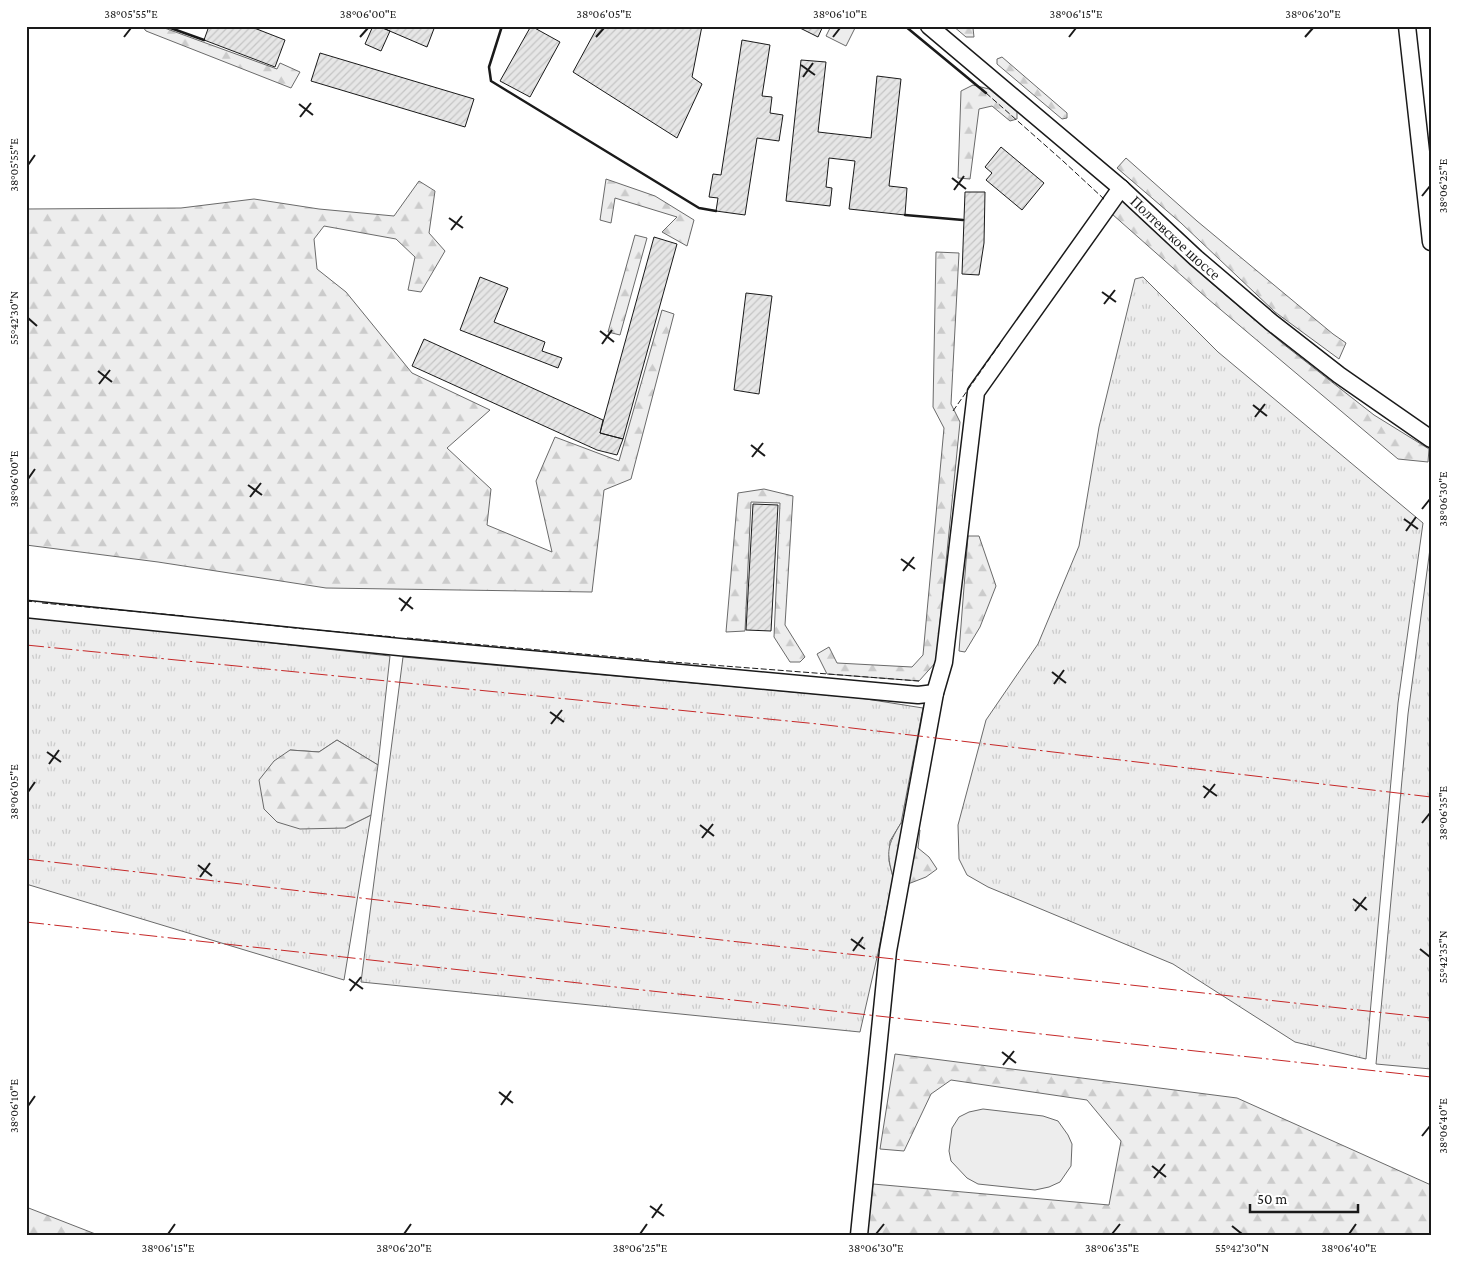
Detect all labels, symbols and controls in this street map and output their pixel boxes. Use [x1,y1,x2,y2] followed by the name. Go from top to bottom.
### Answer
[104,7,158,21] text: 38°05'55"E
[340,7,397,21] text: 38°06'00"E
[576,7,632,21] text: 38°06'05"E
[813,7,867,21] text: 38°06'10"E
[1050,7,1103,21] text: 38°06'15"E
[1285,7,1341,21] text: 38°06'20"E
[7,138,21,192] text: 38°05'55"E
[1436,158,1450,213] text: 38°06'25"E
[1127,193,1224,283] street label: Полтевское шоссе
[7,291,21,345] text: 55°42'30"N
[7,450,21,507] text: 38°06'00"E
[1436,471,1450,527] text: 38°06'30"E
[7,764,21,820] text: 38°06'05"E
[1436,785,1450,840] text: 38°06'35"E
[1436,930,1450,984] text: 55°42'35"N
[7,1079,21,1133] text: 38°06'10"E
[1436,1098,1450,1154] text: 38°06'40"E
[1250,1181,1357,1213] scale bar
[1257,1191,1287,1207] text: 50 m
[142,1241,195,1255] text: 38°06'15"E
[376,1241,432,1255] text: 38°06'20"E
[613,1241,668,1255] text: 38°06'25"E
[848,1241,904,1255] text: 38°06'30"E
[1085,1241,1140,1255] text: 38°06'35"E
[1215,1241,1269,1255] text: 55°42'30"N
[1321,1241,1377,1255] text: 38°06'40"E

